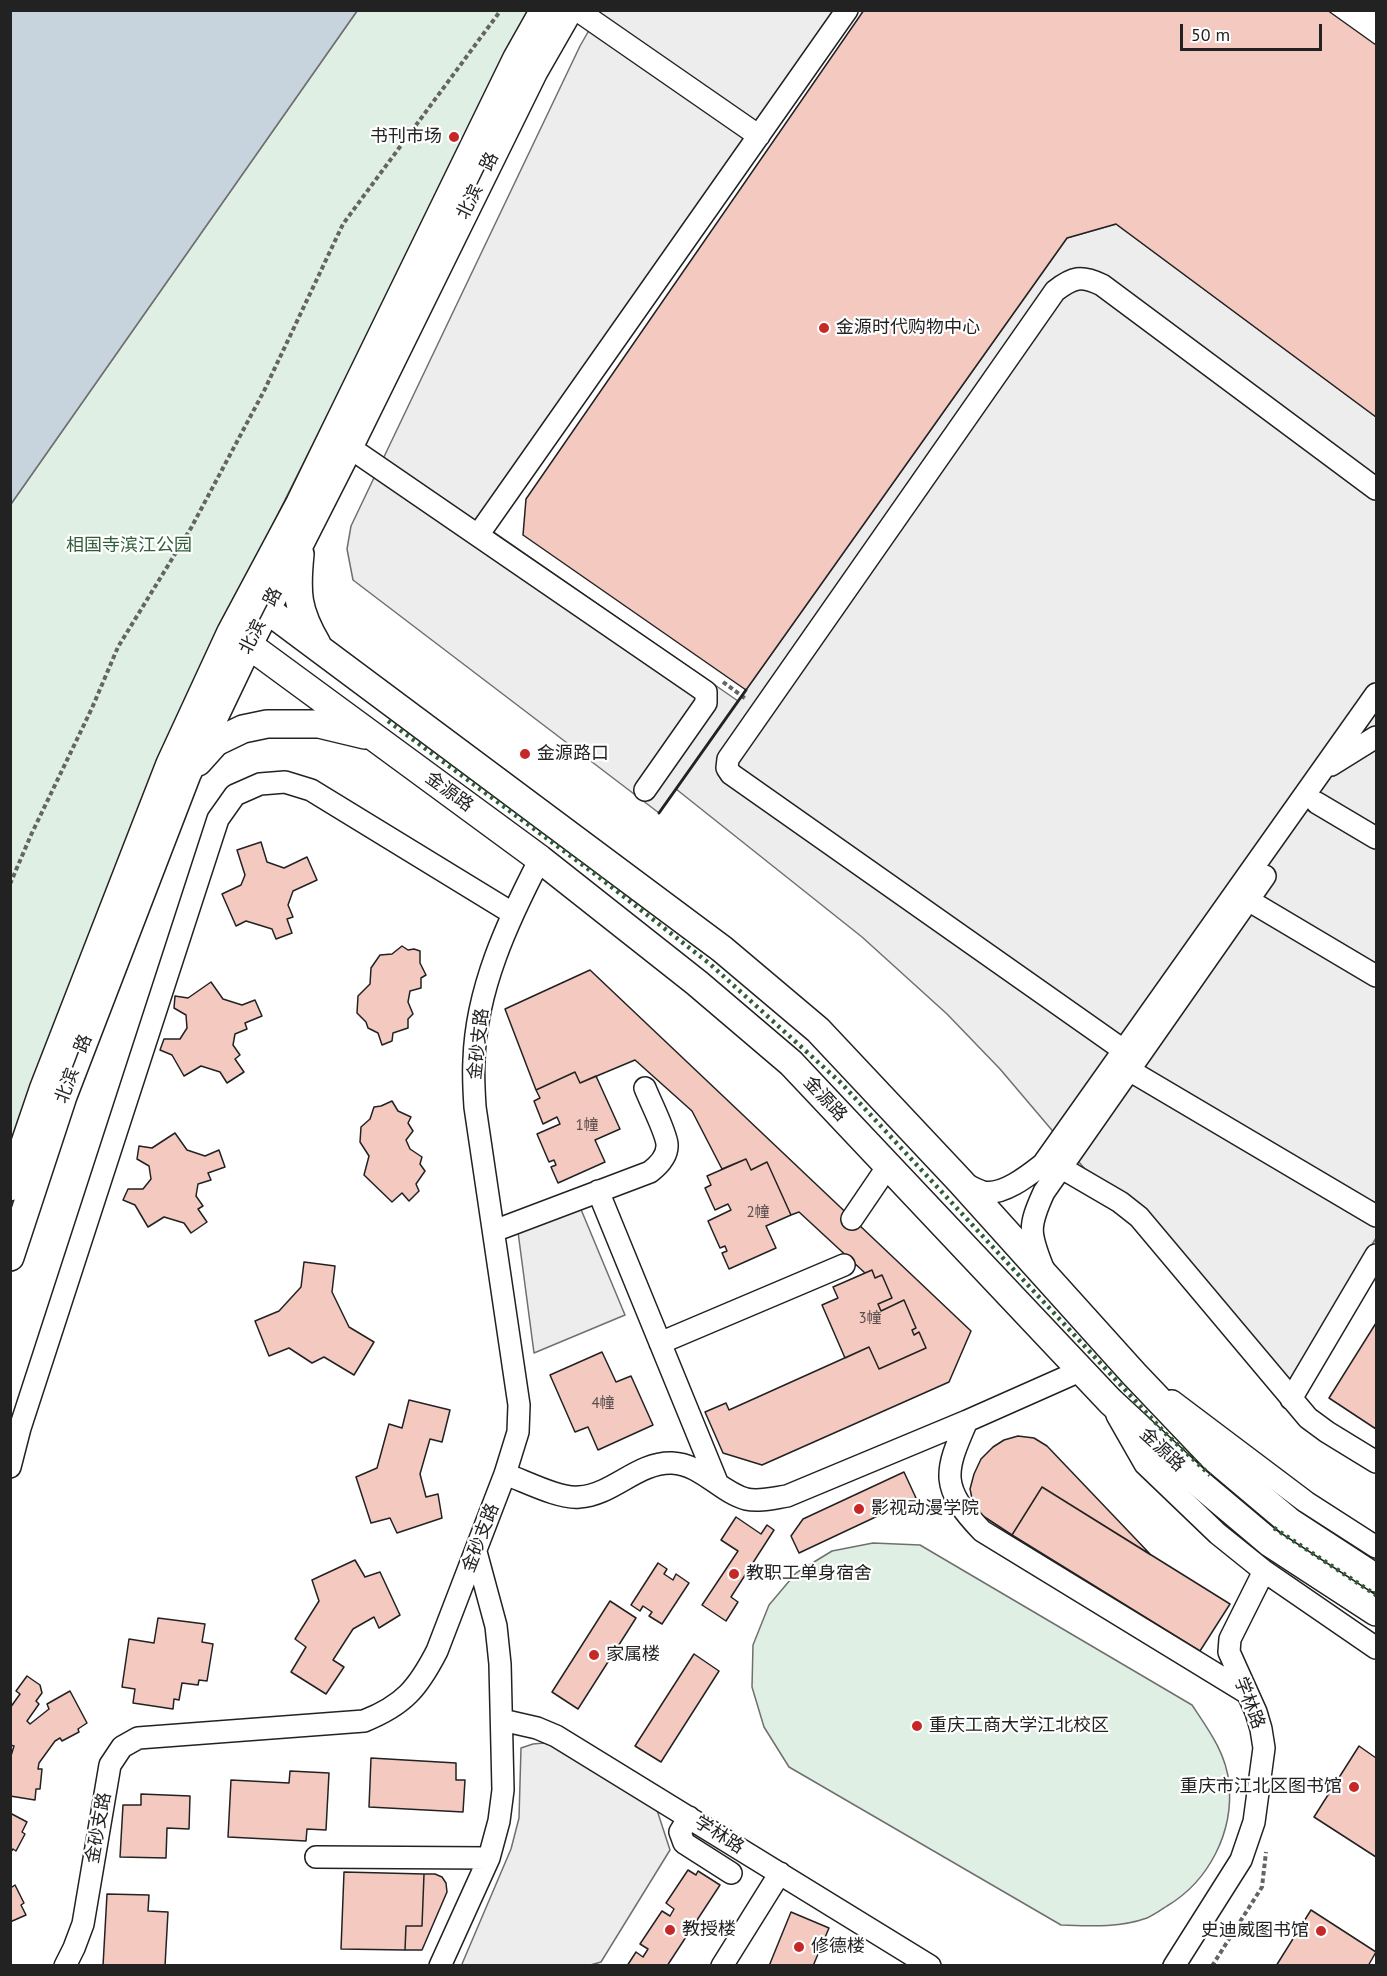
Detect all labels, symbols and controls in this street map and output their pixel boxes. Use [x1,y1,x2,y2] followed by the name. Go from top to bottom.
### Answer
[1183,12,1326,50] scale bar
[1191,23,1230,46] text: 50 m
[370,126,442,148] place label: 书刊市场
[447,130,461,144] marker: 书刊市场
[453,149,503,223] street label: 北滨一路
[836,317,980,339] place label: 金源时代购物中心
[817,321,831,335] marker: 金源时代购物中心
[66,535,192,557] park label: 相国寺滨江公园
[235,584,287,658] street label: 北滨一路
[537,743,609,765] place label: 金源路口
[518,747,532,761] marker: 金源路口
[421,767,477,817] street label: 金源路
[464,1007,494,1081] street label: 金砂支路
[51,1032,97,1106] street label: 北滨一路
[799,1072,851,1126] street label: 金源路
[575,1117,599,1135] house number: 1幢
[746,1204,770,1222] house number: 2幢
[858,1310,882,1328] house number: 3幢
[591,1395,615,1413] house number: 4幢
[1135,1424,1189,1476] street label: 金源路
[871,1498,979,1520] place label: 影视动漫学院
[458,1501,504,1575] street label: 金砂支路
[852,1502,866,1516] marker: 影视动漫学院
[746,1563,872,1585] place label: 教职工单身宿舍
[727,1567,741,1581] marker: 教职工单身宿舍
[606,1644,660,1666] place label: 家属楼
[587,1648,601,1662] marker: 家属楼
[1229,1674,1269,1732] street label: 学林路
[929,1715,1109,1737] place label: 重庆工商大学江北校区
[910,1719,924,1733] marker: 重庆工商大学江北校区
[1180,1776,1342,1798] place label: 重庆市江北区图书馆
[1347,1780,1361,1794] marker: 重庆市江北区图书馆
[82,1791,116,1865] street label: 金砂支路
[690,1812,748,1858] street label: 学林路
[682,1919,736,1941] place label: 教授楼
[1201,1920,1309,1942] place label: 史迪威图书馆
[663,1923,677,1937] marker: 教授楼
[1314,1924,1328,1938] marker: 史迪威图书馆
[811,1936,865,1958] place label: 修德楼
[792,1940,806,1954] marker: 修德楼

